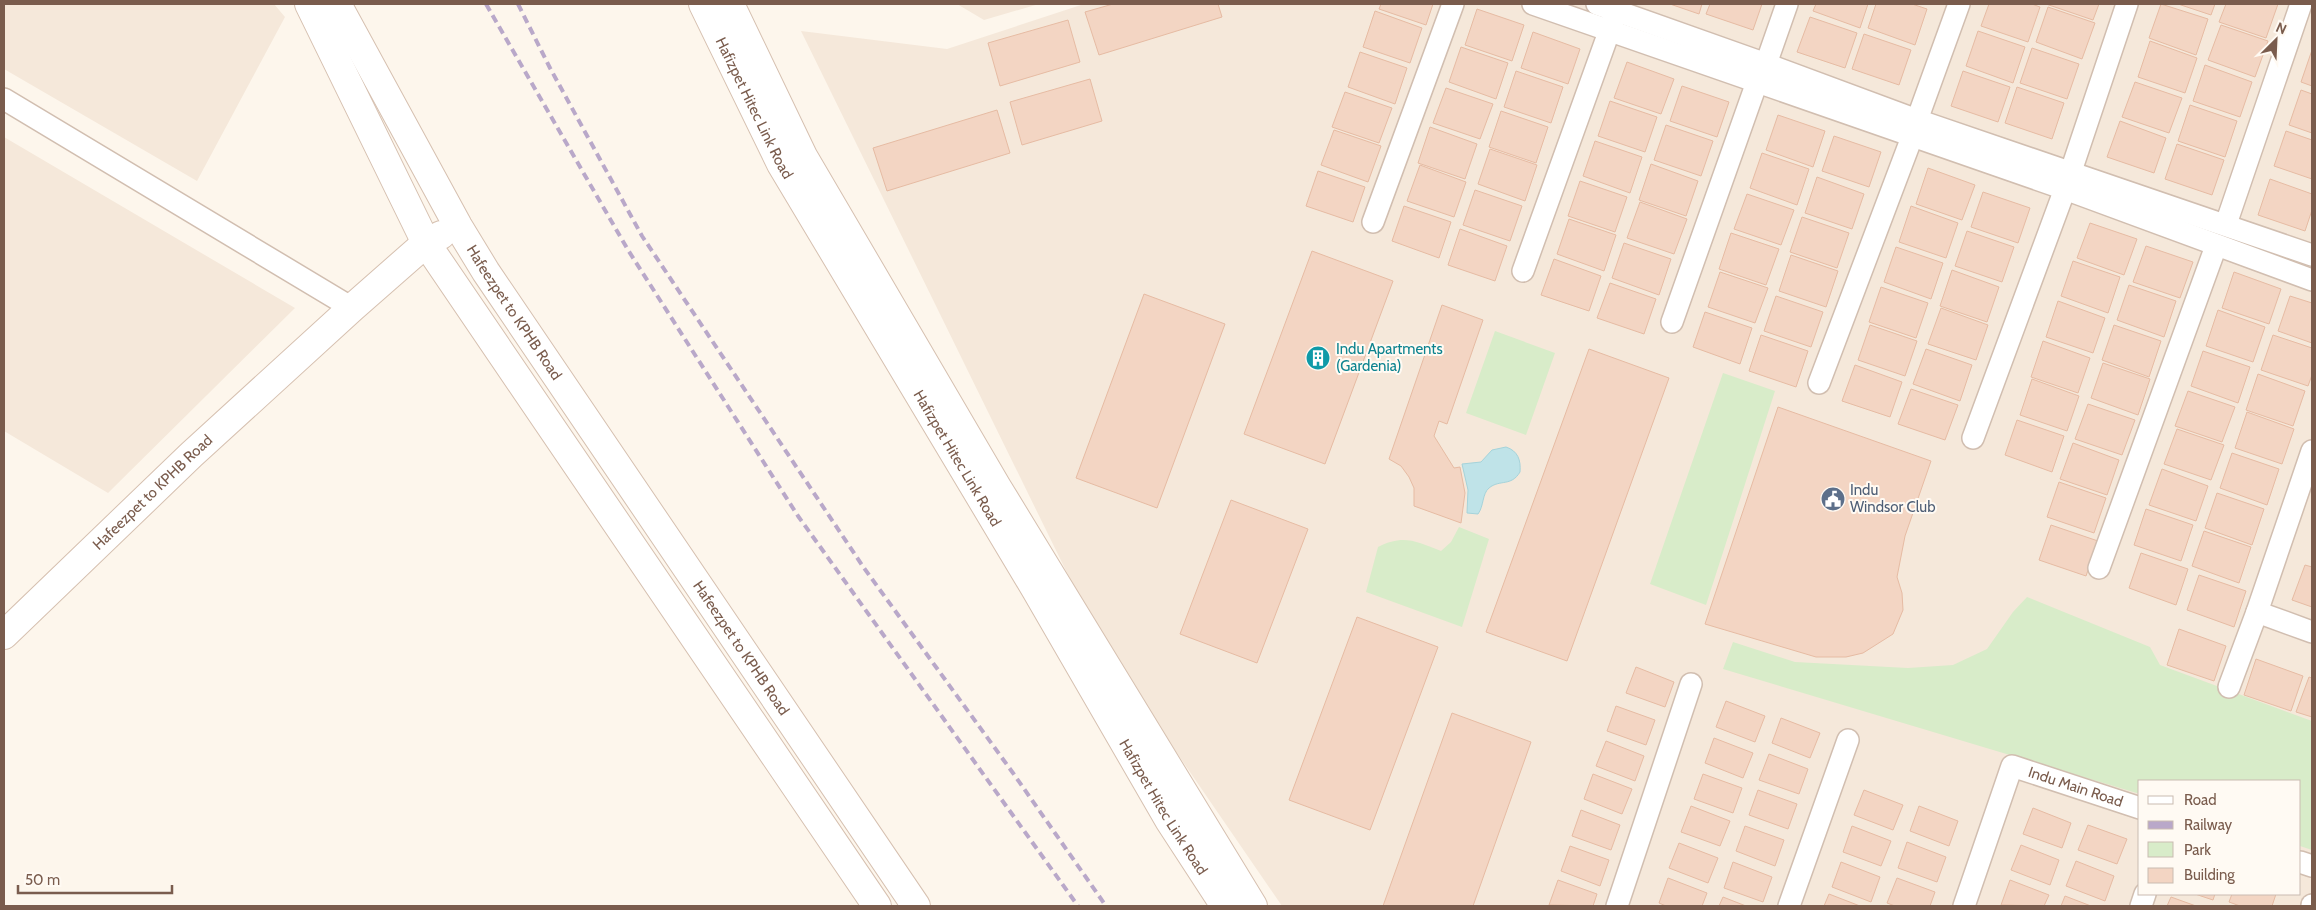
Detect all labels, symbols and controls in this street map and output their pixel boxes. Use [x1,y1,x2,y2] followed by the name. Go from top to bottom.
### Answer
[2251,15,2301,65] north arrow
[2273,18,2289,38] text: N
[712,34,797,182] street label: Hafizpet Hitec Link Road
[463,242,566,383] street label: Hafeezpet to KPHB Road
[1336,340,1443,375] place label: Indu Apartments (Gardenia)
[1305,345,1331,371] building icon: Indu Apartments (Gardenia)
[909,387,1005,530] street label: Hafizpet Hitec Link Road
[89,431,216,554] street label: Hafeezpet to KPHB Road
[1850,481,1936,516] place label: Indu Windsor Club
[1820,486,1846,512] public building icon: Indu Windsor Club
[689,577,793,719] street label: Hafeezpet to KPHB Road
[1115,736,1211,878] street label: Hafizpet Hitec Link Road
[2026,763,2125,811] street label: Indu Main Road
[2138,780,2301,895] legend
[2184,791,2217,809] text: Road
[2184,816,2233,834] text: Railway
[2184,841,2211,859] text: Park
[18,862,171,894] scale bar
[2184,866,2235,884] text: Building
[25,871,60,889] text: 50 m

